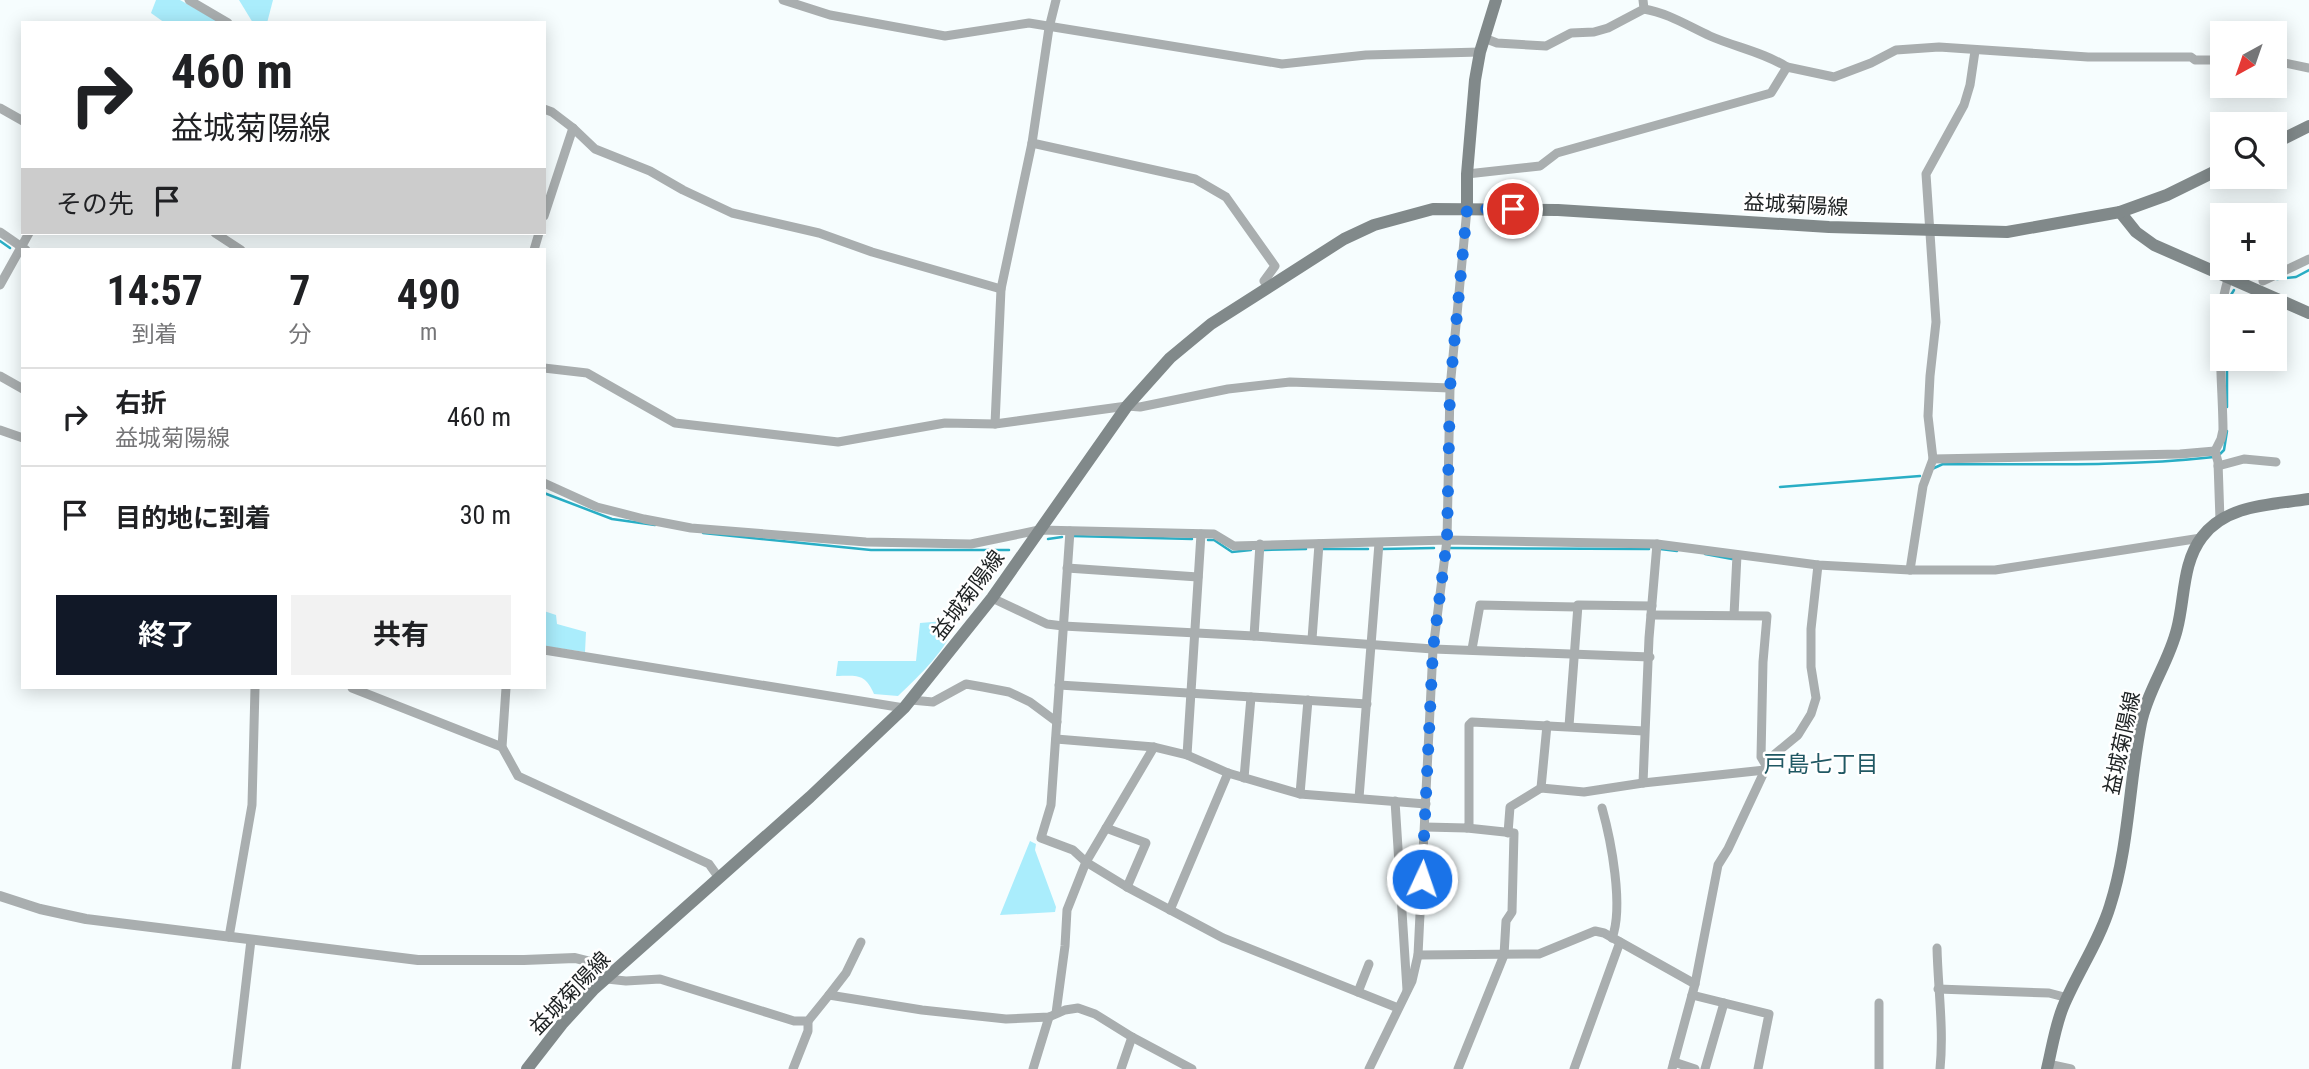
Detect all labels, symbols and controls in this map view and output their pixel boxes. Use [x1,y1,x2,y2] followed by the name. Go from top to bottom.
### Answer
[2210,21,2287,98] north arrow
[2210,21,2287,371] map controls
[171,43,293,100] text: 460 m
[56,49,147,140] icon: right
[171,109,331,147] text: 益城菊陽線
[2210,112,2287,189] button: search
[1483,179,1543,239] pin
[148,182,186,220] icon: arrive
[56,189,134,219] text: その先
[1494,190,1532,228] icon: arrive
[1743,190,1849,220] street label: 益城菊陽線
[2210,203,2287,280] button: +
[106,266,203,315] text: 14:57
[289,266,310,315] text: 7
[397,270,460,319] text: 490
[2210,294,2287,371] button: −
[420,319,437,346] text: m
[132,321,178,348] text: 到着
[288,321,311,348] text: 分
[115,388,167,418] text: 右折
[56,398,94,436] icon: right
[447,402,511,432] text: 460 m
[115,425,230,452] text: 益城菊陽線
[56,496,94,534] icon: arrive
[460,500,511,530] text: 30 m
[115,503,271,533] text: 目的地に到着
[927,546,1009,644] street label: 益城菊陽線
[56,595,277,675] button: 終了
[291,595,511,675] button: 共有
[2099,689,2145,797] street label: 益城菊陽線
[1764,751,1879,778] district label: 戸島七丁目
[1385,842,1459,916] position arrow
[525,947,615,1039] street label: 益城菊陽線

